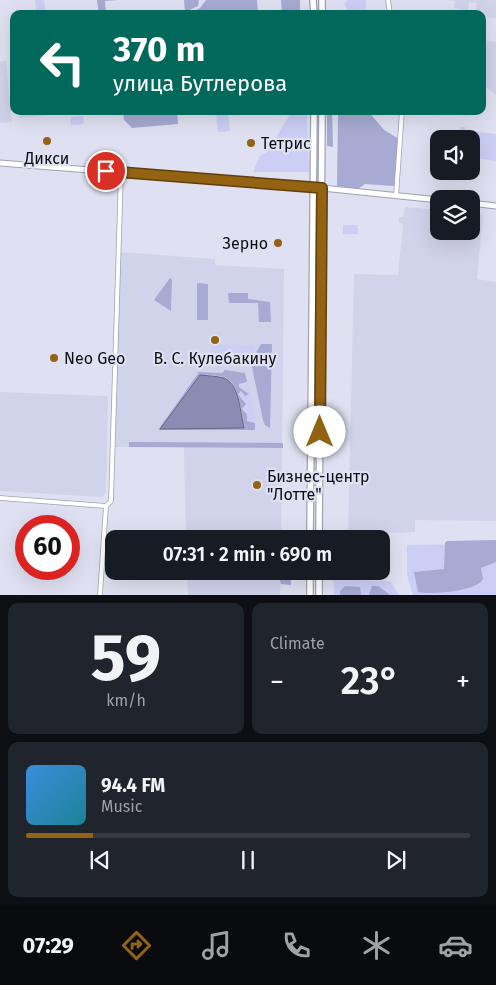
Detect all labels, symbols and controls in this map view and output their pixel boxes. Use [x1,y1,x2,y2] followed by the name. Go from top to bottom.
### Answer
[113,28,205,70] text: 370 m
[30,30,95,95] icon: left
[113,70,287,97] text: улица Бутлерова
[430,130,480,240] map controls
[430,130,480,180] button: sound
[261,134,311,153] place label: Тетрис
[41,135,53,147] marker: Дикси
[245,137,257,149] marker: Тетрис
[24,149,69,168] place label: Дикси
[85,150,127,192] pin
[92,157,120,185] icon: arrive
[430,190,480,240] button: layers
[223,234,268,253] place label: Зерно
[272,237,284,249] marker: Зерно
[209,334,221,346] marker: В. С. Кулебакину
[64,349,125,368] place label: Neo Geo
[154,349,277,368] place label: В. С. Кулебакину
[48,352,60,364] marker: Neo Geo
[293,405,345,457] position arrow
[267,467,370,504] place label: Бизнес-центр "Лотте"
[251,479,263,491] marker: Бизнес-центр "Лотте"
[15,515,80,580] speed limit sign: 60
[163,543,332,566] text: 07:31 · 2 min · 690 m
[91,619,161,697] text: 59
[270,634,325,653] text: Climate
[341,658,399,704] text: 23°
[270,665,284,698] text: −
[456,665,470,698] text: +
[106,691,146,710] text: km/h
[101,774,165,797] text: 94.4 FM
[101,797,142,816] text: Music
[86,846,114,874] icon: previous
[234,846,262,874] icon: pause
[382,846,410,874] icon: next
[119,928,154,963] icon: directions
[199,928,234,963] icon: music
[279,928,314,963] icon: phone
[359,928,394,963] icon: climate
[438,928,473,963] icon: car
[22,932,74,959] text: 07:29

